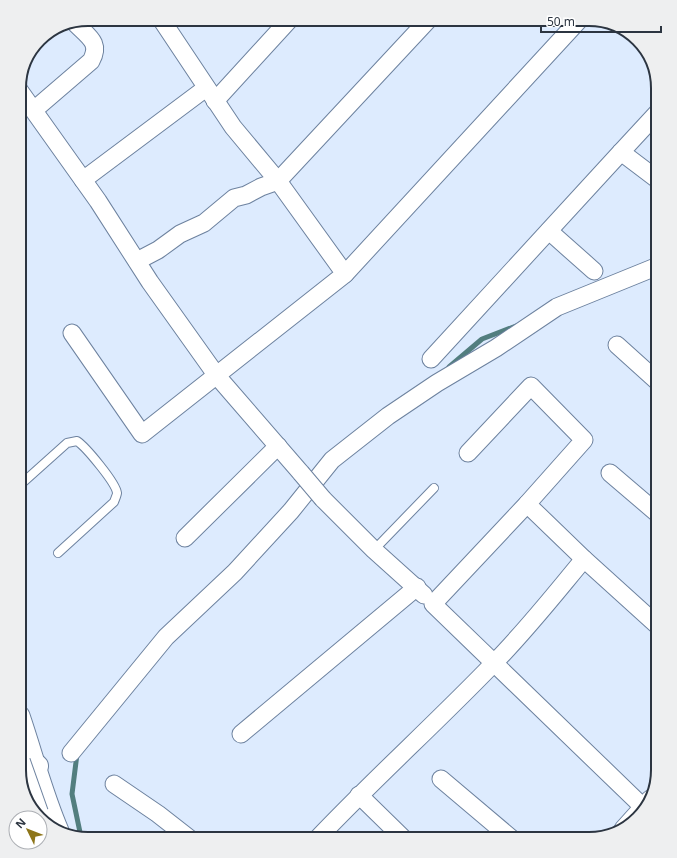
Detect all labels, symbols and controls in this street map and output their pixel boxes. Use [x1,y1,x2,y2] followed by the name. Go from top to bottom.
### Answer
[541,8,661,34] scale bar
[547,13,575,30] text: 50 m
[8,810,48,850] north arrow
[12,814,29,831] text: N

